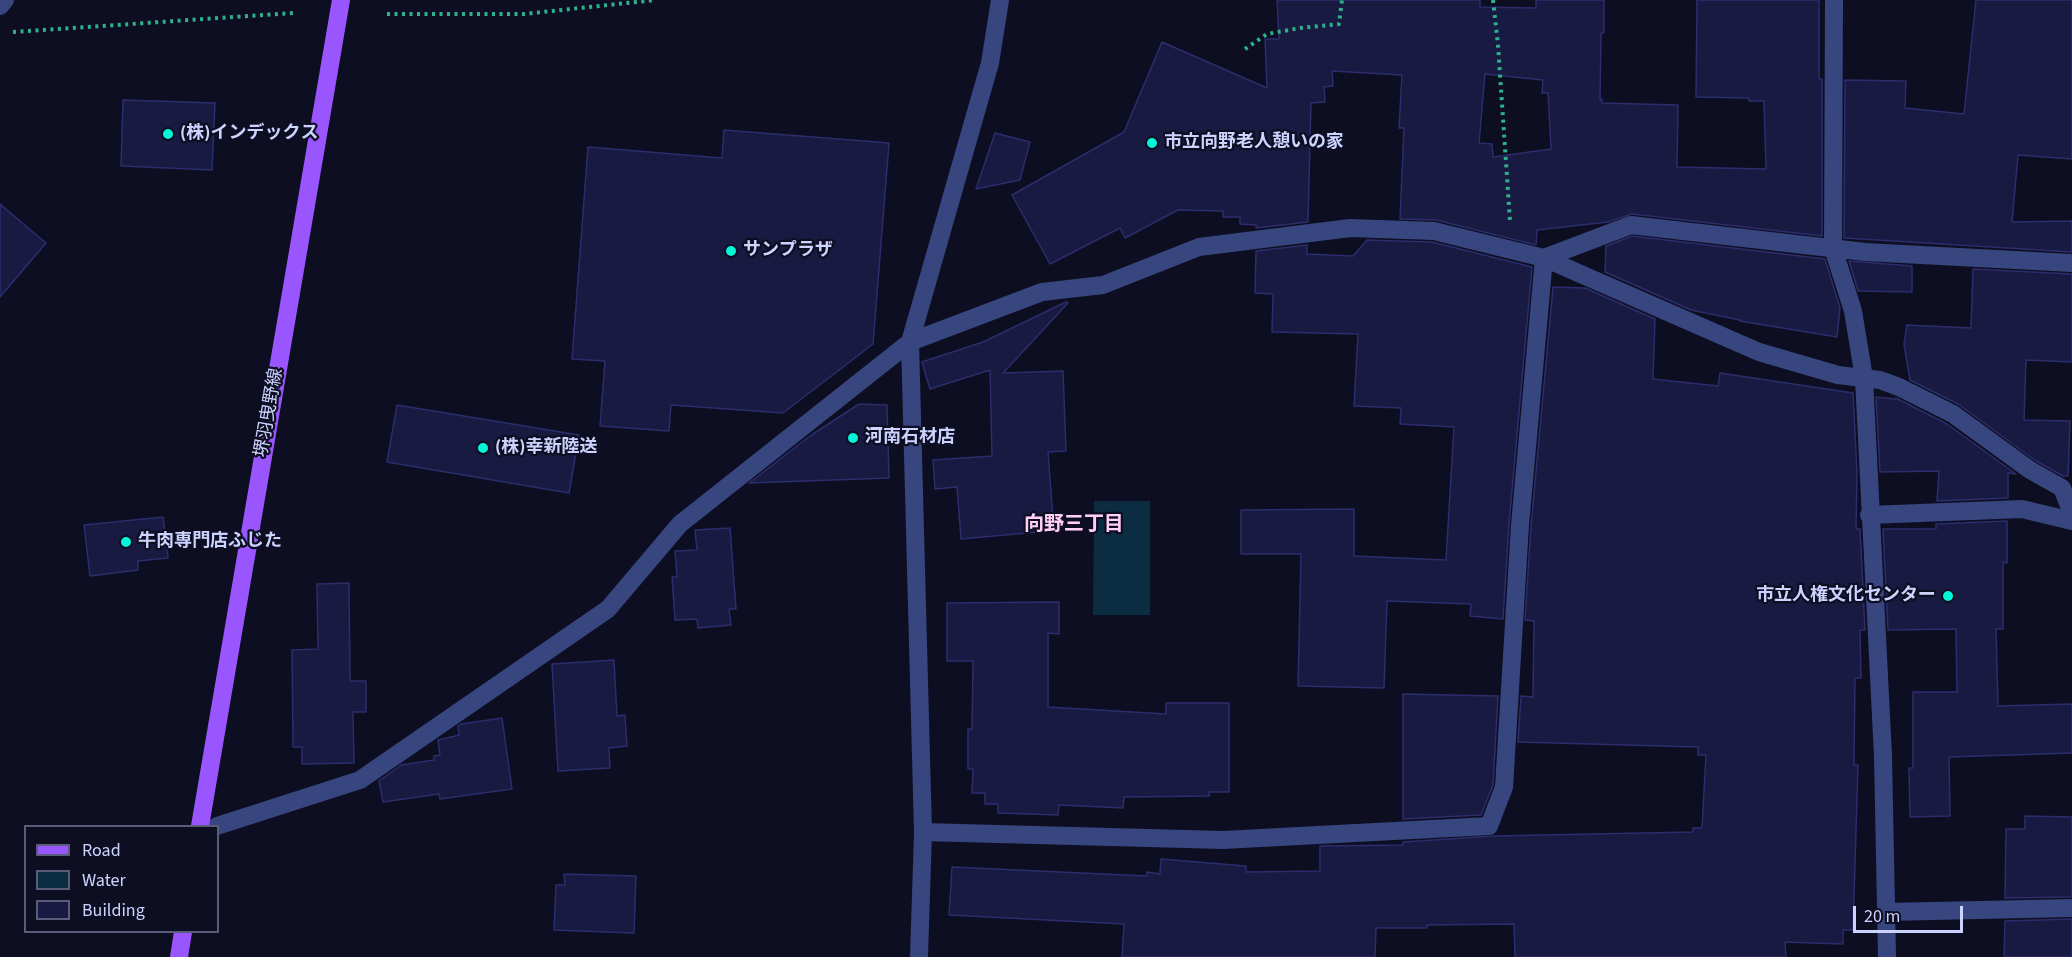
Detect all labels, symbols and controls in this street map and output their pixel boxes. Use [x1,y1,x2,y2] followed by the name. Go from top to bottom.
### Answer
[180,123,318,145] place label: (株)インデックス
[161,127,175,141] marker: (株)インデックス
[1164,132,1344,154] place label: 市立向野老人憩いの家
[1145,136,1159,150] marker: 市立向野老人憩いの家
[743,240,833,262] place label: サンプラザ
[724,244,738,258] marker: サンプラザ
[252,367,288,459] street label: 堺羽曳野線
[865,427,955,449] place label: 河南石材店
[846,431,860,445] marker: 河南石材店
[495,437,597,459] place label: (株)幸新陸送
[476,441,490,455] marker: (株)幸新陸送
[1024,514,1124,538] district label: 向野三丁目
[138,531,282,553] place label: 牛肉専門店ふじた
[119,535,133,549] marker: 牛肉専門店ふじた
[1756,585,1936,607] place label: 市立人権文化センター
[1941,589,1955,603] marker: 市立人権文化センター
[24,825,219,933] legend
[82,838,121,863] text: Road
[82,868,126,893] text: Water
[1856,894,1966,932] scale bar
[82,898,145,923] text: Building
[1864,904,1900,929] text: 20 m

